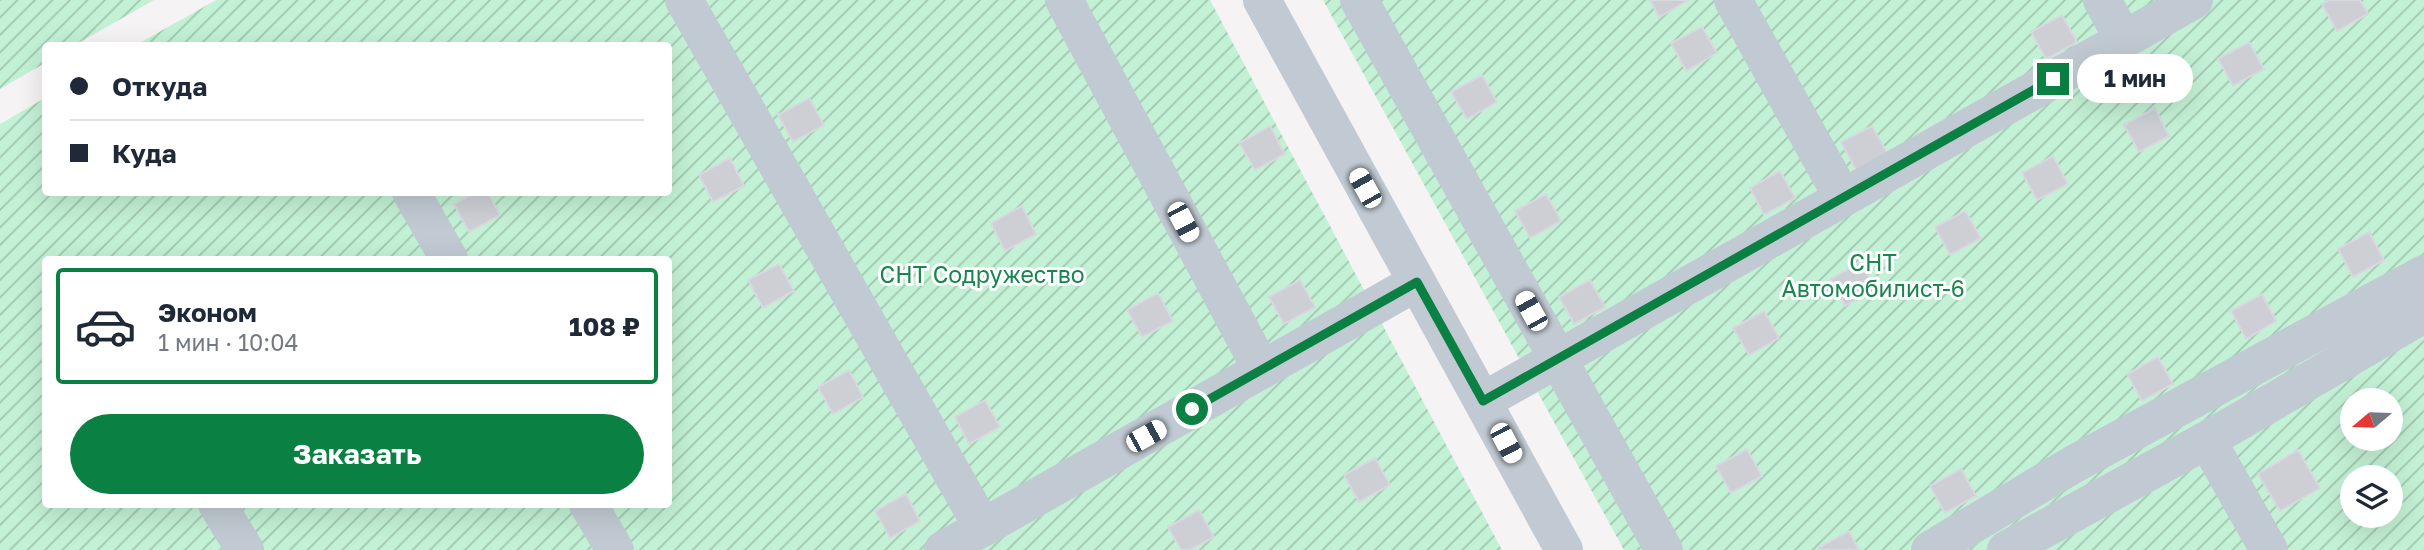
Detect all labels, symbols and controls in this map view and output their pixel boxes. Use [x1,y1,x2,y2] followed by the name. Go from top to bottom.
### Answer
[2078,55,2193,104] callout: 1 мин
[2037,63,2069,95] route end
[2104,64,2166,92] text: 1 мин
[112,71,207,102] text: Откуда
[112,138,177,169] text: Куда
[1346,165,1385,211] car
[1164,199,1203,245] car
[1781,248,1965,302] park label: СНТ Автомобилист-6
[880,260,1084,288] park label: СНТ Содружество
[1512,288,1551,334] car
[74,295,137,358] icon: car
[158,297,257,328] text: Эконом
[569,311,640,342] text: 108 ₽
[158,328,299,356] text: 1 мин · 10:04
[2340,388,2403,452] north arrow
[2340,388,2403,528] map controls
[1176,393,1208,425] route start
[70,414,644,494] button: Заказать
[1123,417,1170,455] car
[1487,420,1526,466] car
[2340,465,2403,528] button: layers

